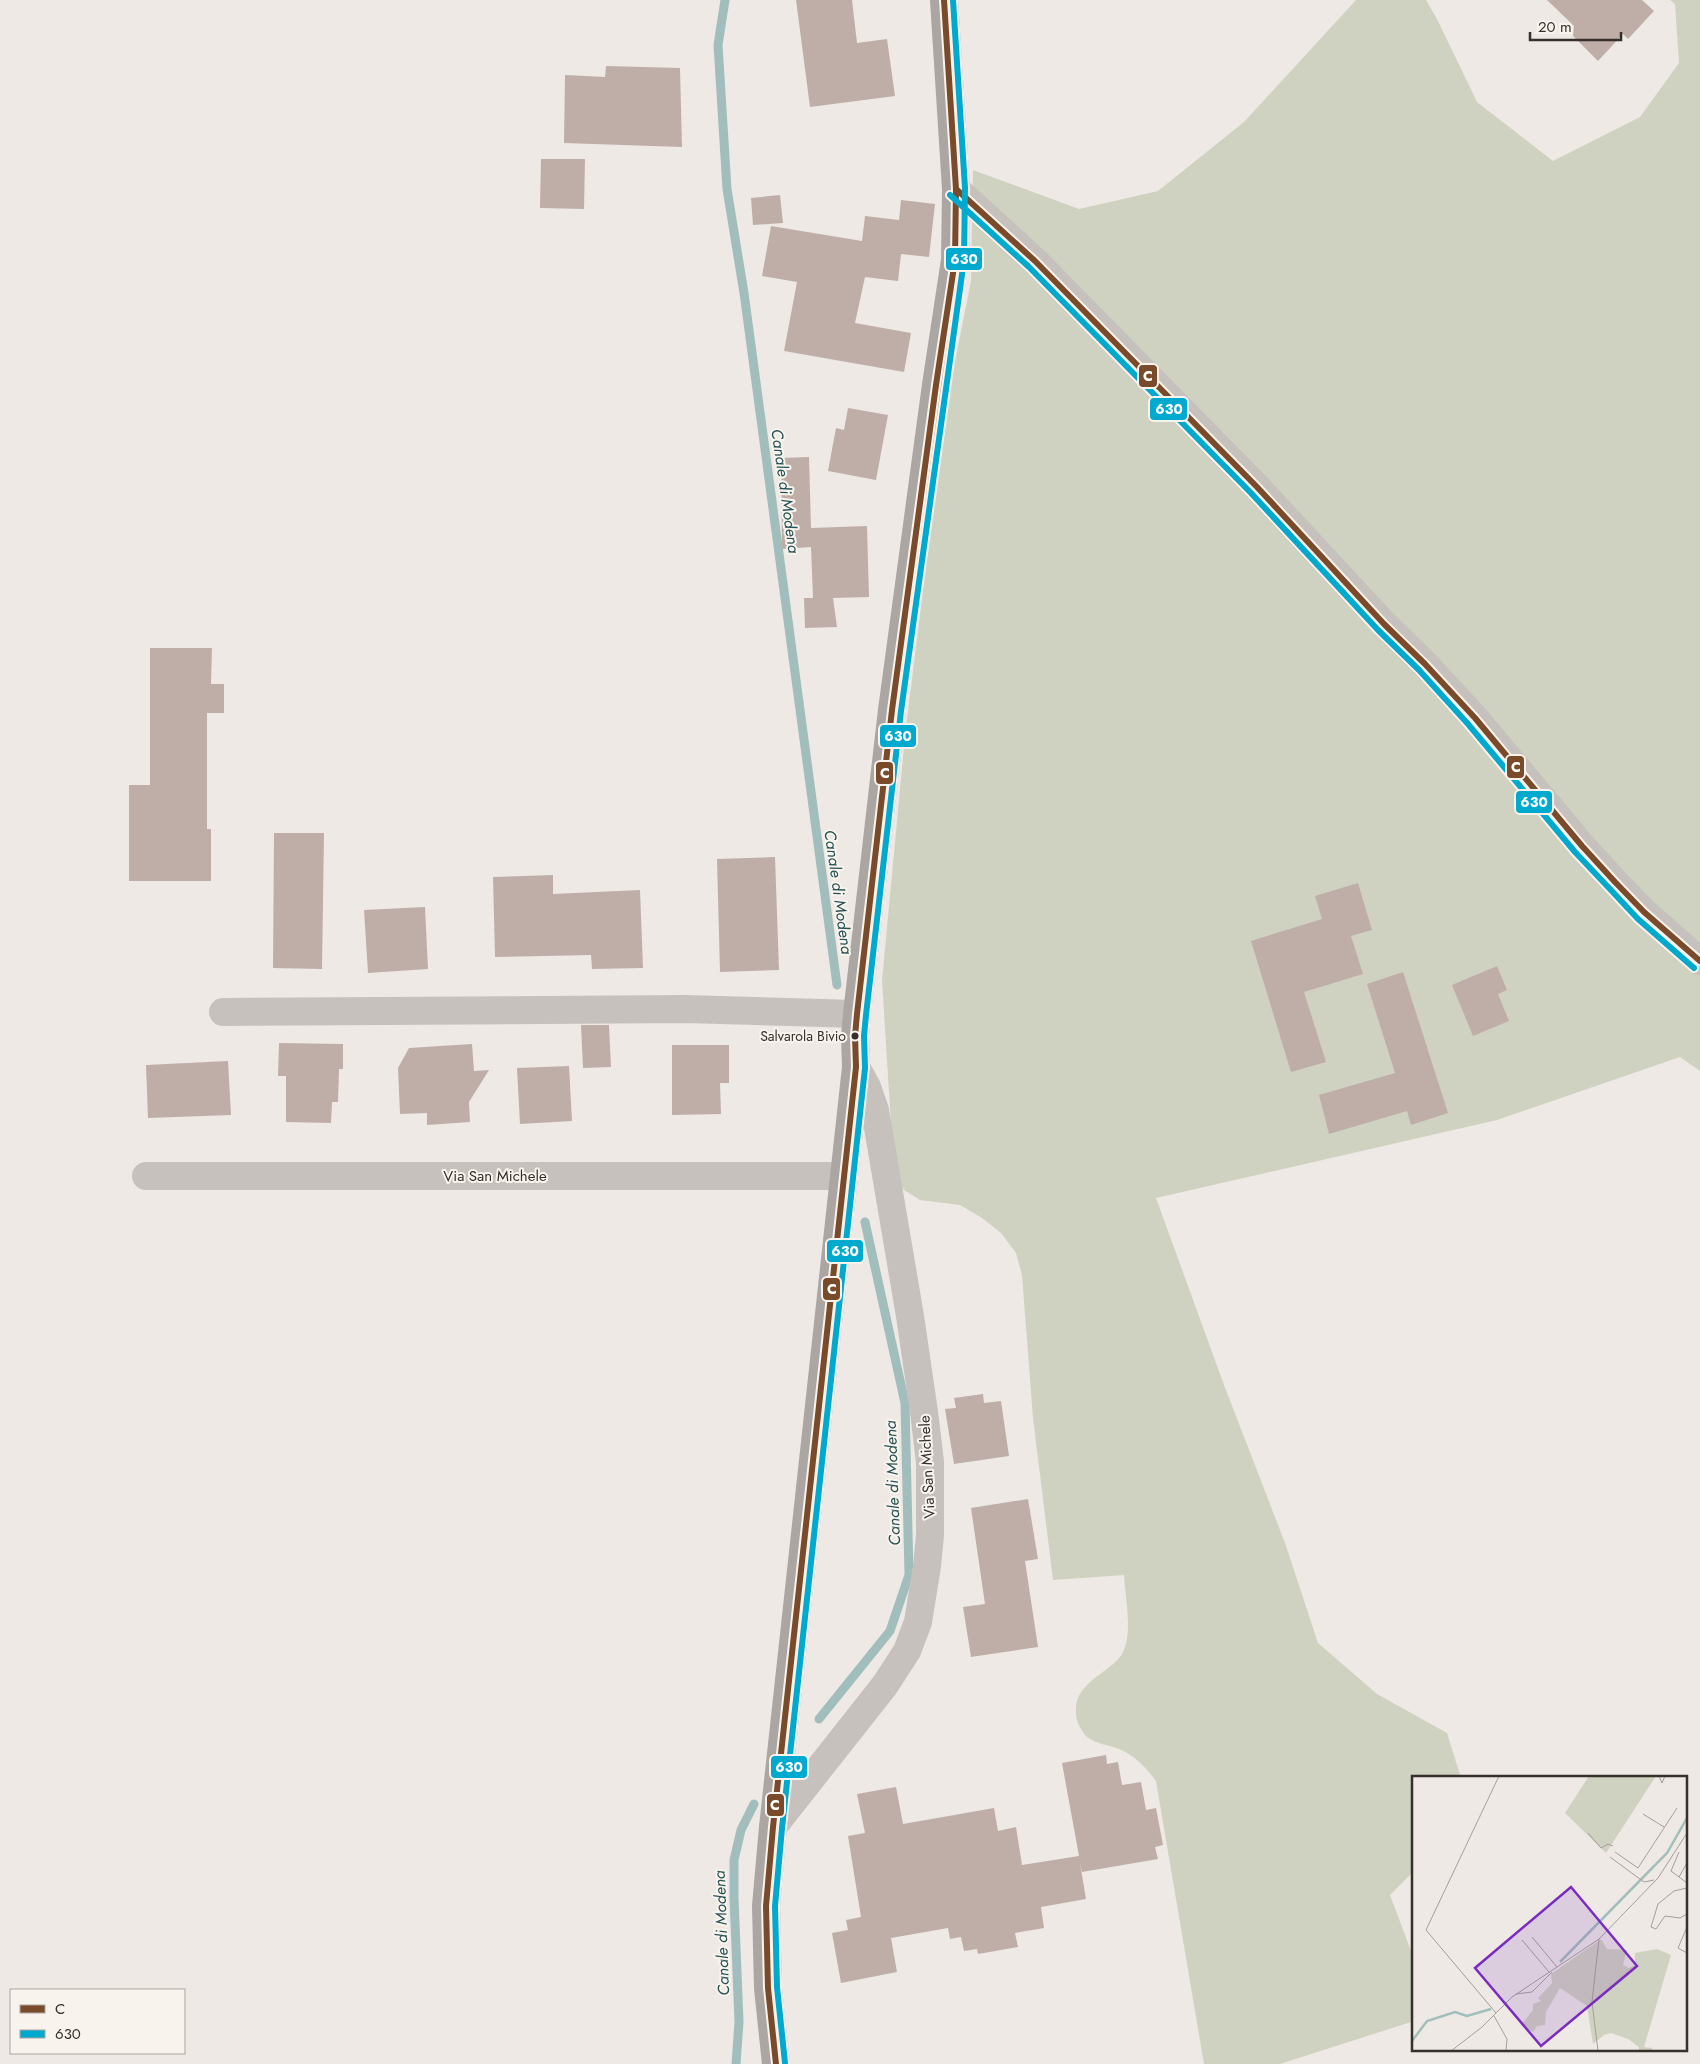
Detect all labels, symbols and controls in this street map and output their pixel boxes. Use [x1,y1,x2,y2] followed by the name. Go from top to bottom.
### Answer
[1530,10,1621,42] scale bar
[1538,16,1572,38] text: 20 m
[945,247,983,271] line badge: 630
[950,249,978,269] text: 630
[1138,364,1158,388] line badge: C
[1143,366,1153,386] text: C
[1149,397,1188,421] line badge: 630
[1155,399,1183,419] text: 630
[765,427,806,555] water label: Canale di Modena
[879,724,917,748] line badge: 630
[884,726,912,746] text: 630
[1506,755,1525,779] line badge: C
[1511,757,1521,777] text: C
[875,761,894,785] line badge: C
[880,763,890,783] text: C
[1515,790,1553,814] line badge: 630
[1520,792,1548,812] text: 630
[818,828,859,956] water label: Canale di Modena
[760,1026,846,1046] place label: Salvarola Bivio
[850,1031,860,1041] marker: Salvarola Bivio
[443,1165,547,1187] street label: Via San Michele
[826,1239,864,1263] line badge: 630
[831,1241,859,1261] text: 630
[822,1277,841,1301] line badge: C
[827,1279,837,1299] text: C
[913,1415,941,1519] street label: Via San Michele
[879,1420,906,1546] water label: Canale di Modena
[770,1755,808,1779] line badge: 630
[775,1757,803,1777] text: 630
[1412,1776,1688,2052] inset map
[766,1793,785,1817] line badge: C
[770,1795,780,1815] text: C
[708,1870,735,1996] water label: Canale di Modena
[10,1989,185,2054] legend
[55,1998,65,2020] text: C
[55,2023,81,2045] text: 630

